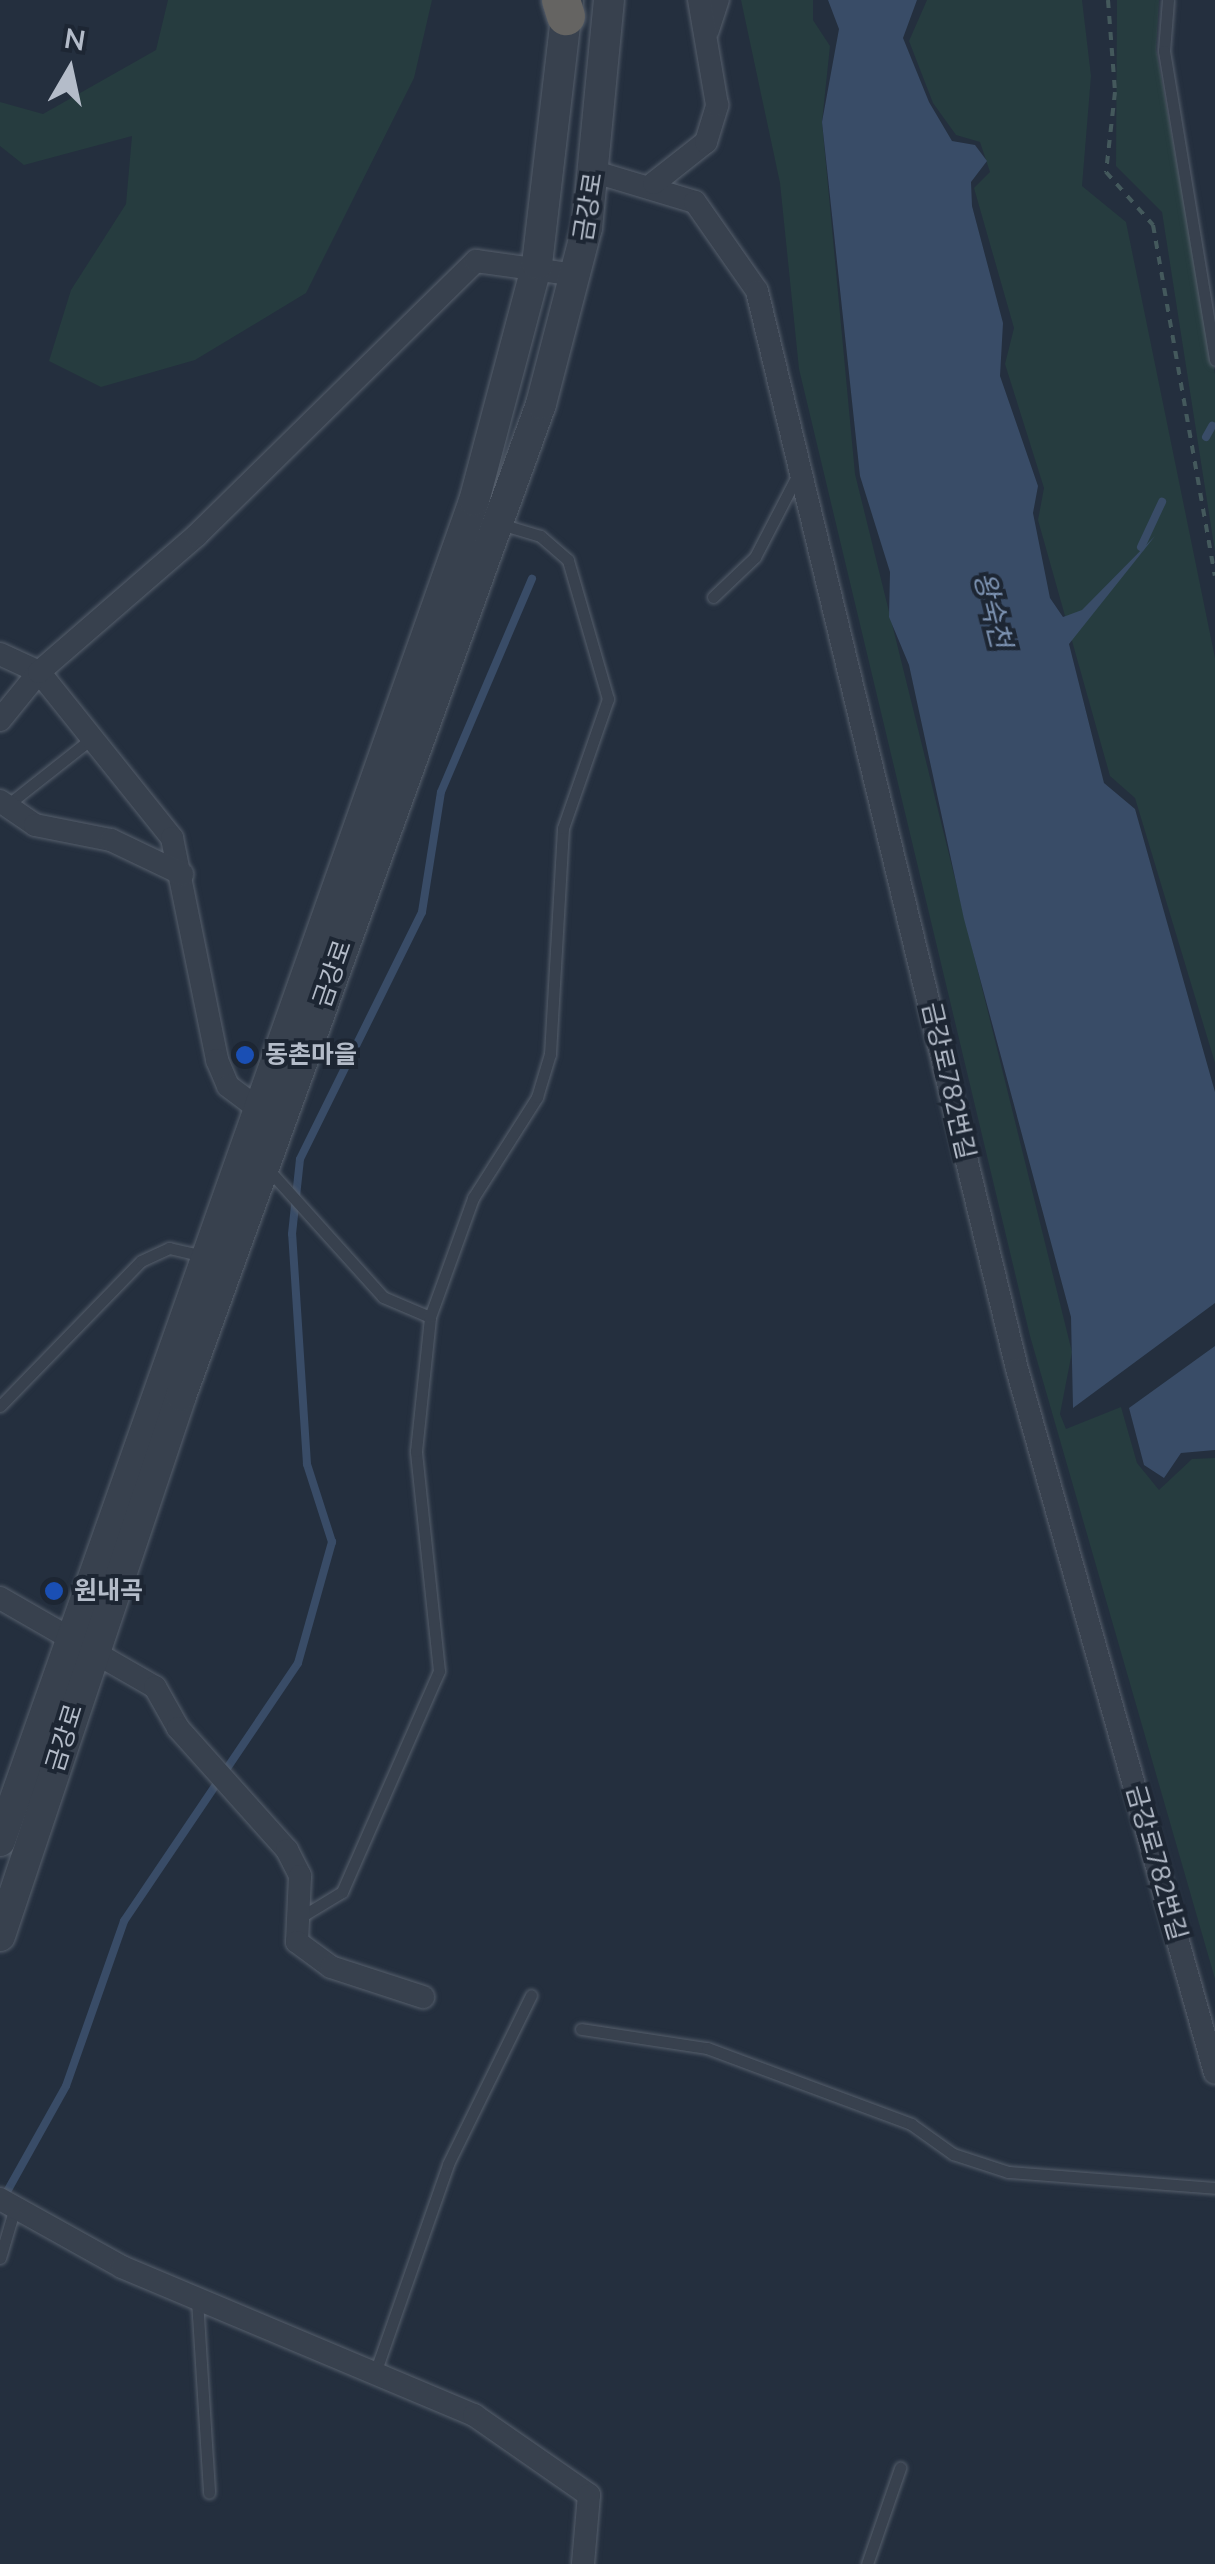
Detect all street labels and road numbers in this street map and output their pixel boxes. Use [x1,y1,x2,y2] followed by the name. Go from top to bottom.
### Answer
[569,171,609,243] street label: 금강로
[308,936,358,1012] street label: 금강로
[915,1000,981,1162] street label: 금강로782번길
[41,1701,89,1775] street label: 금강로
[1120,1782,1192,1944] street label: 금강로782번길

